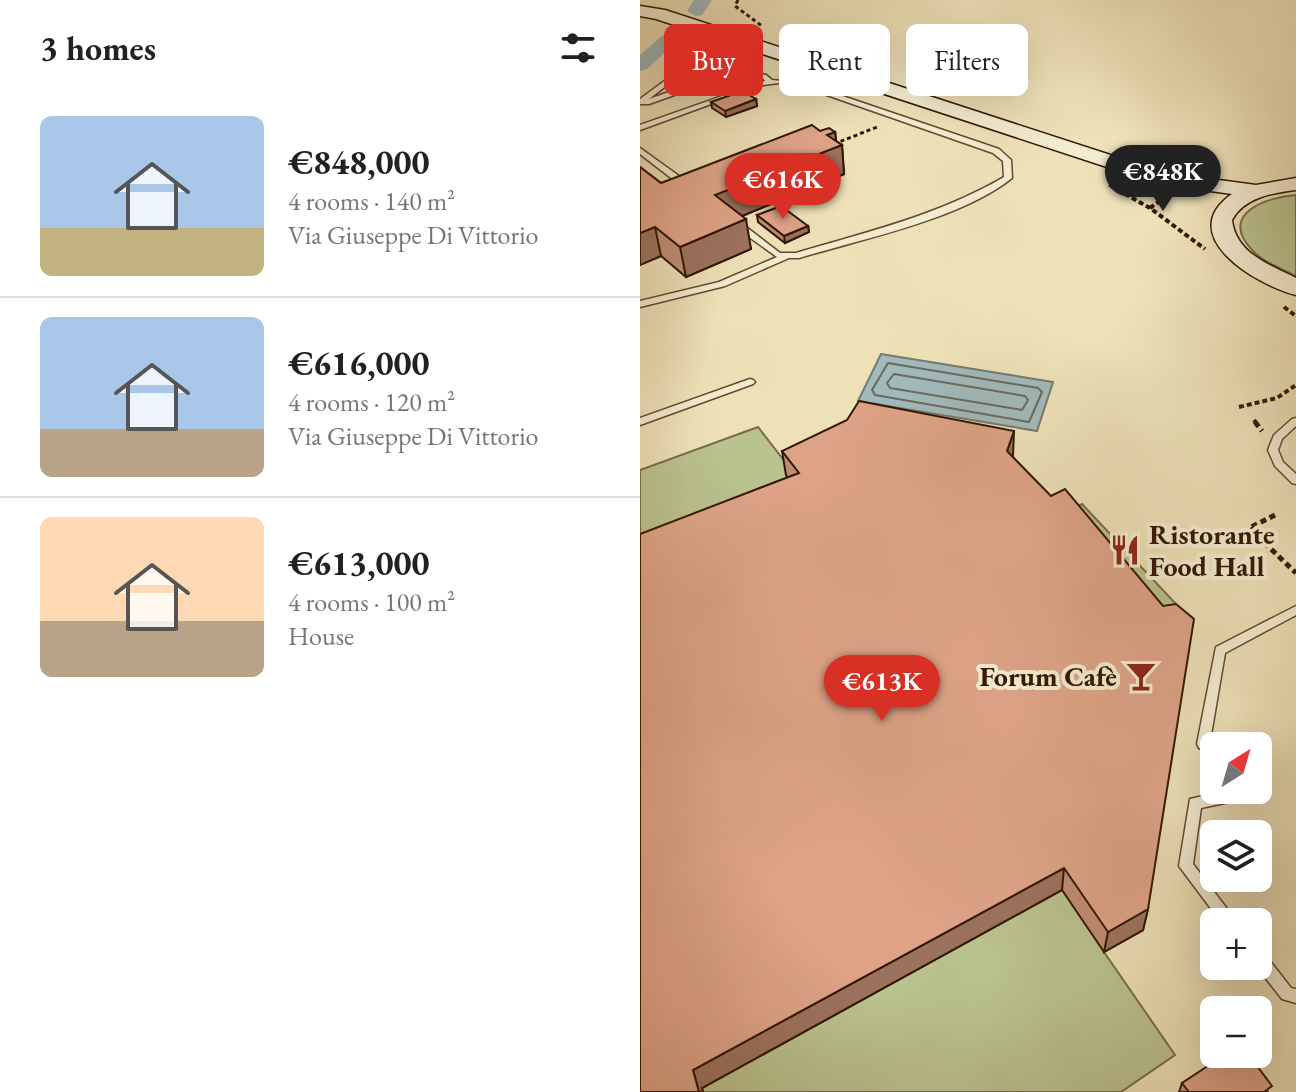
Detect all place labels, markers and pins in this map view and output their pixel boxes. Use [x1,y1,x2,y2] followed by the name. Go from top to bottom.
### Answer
[1107,145,1219,213] pin: €848K
[727,153,839,221] pin: €616K
[1149,516,1275,584] place label: Ristorante Food Hall
[1108,533,1142,567] restaurant icon: Ristorante Food Hall
[826,655,938,723] pin: €613K
[979,658,1117,694] place label: Forum Cafè
[1124,659,1158,693] bar icon: Forum Cafè

